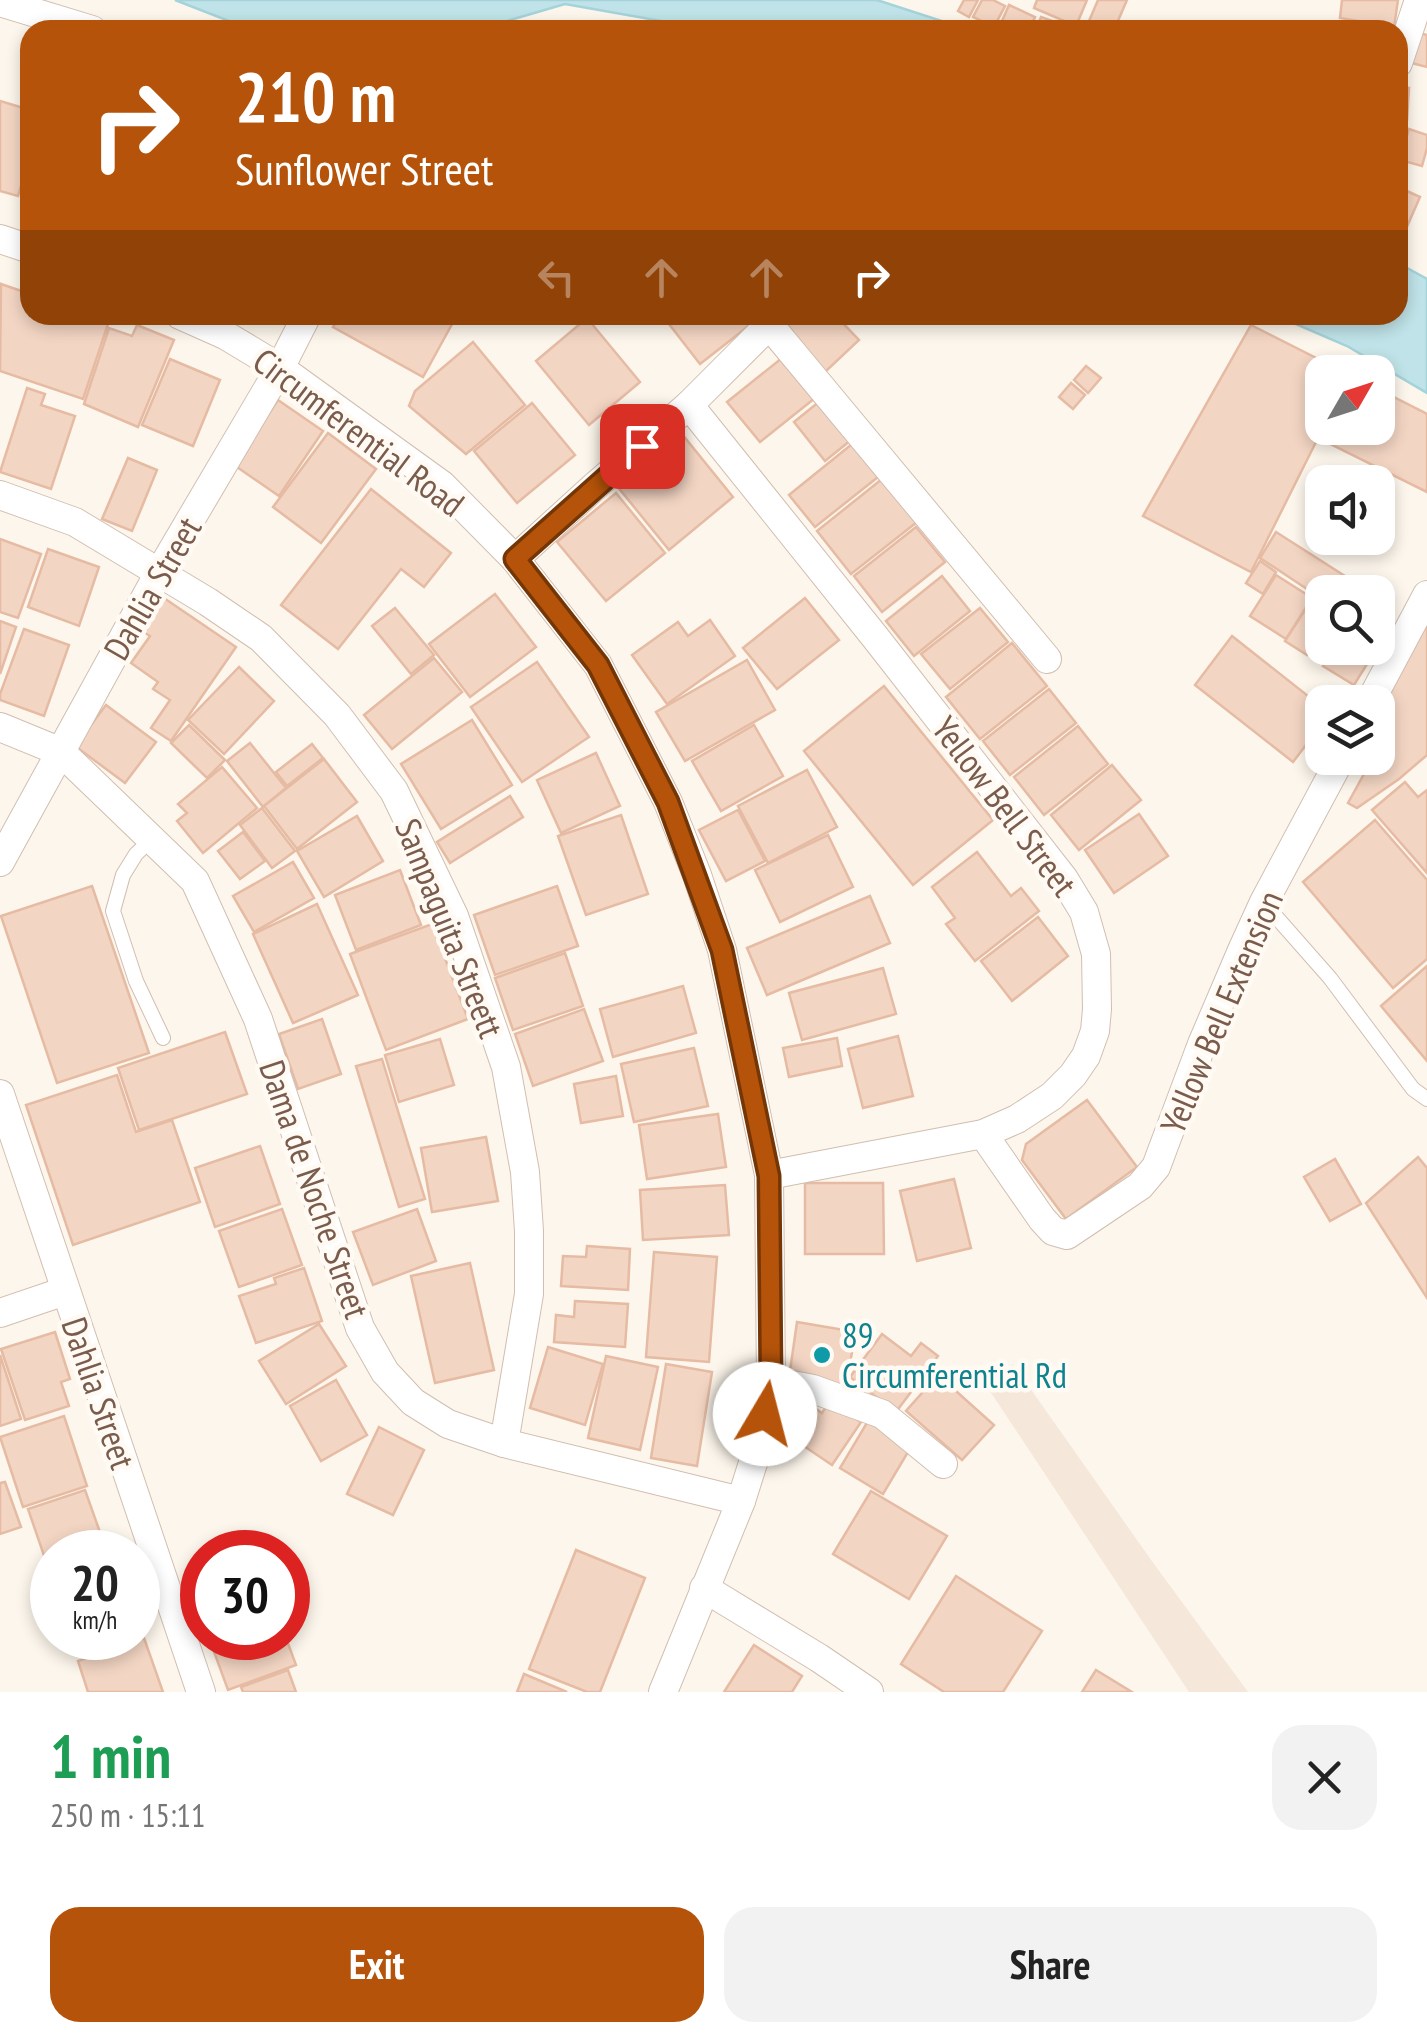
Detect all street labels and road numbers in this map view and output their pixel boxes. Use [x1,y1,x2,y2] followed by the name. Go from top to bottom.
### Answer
[244,338,474,526] street label: Circumferential Road
[93,508,211,668] street label: Dahlia Street
[922,707,1088,905] street label: Yellow Bell Street
[385,812,515,1045] street label: Sampaguita Streett
[1149,884,1293,1140] street label: Yellow Bell Extension
[249,1054,381,1324] street label: Dama de Noche Street
[52,1311,146,1475] street label: Dahlia Street

